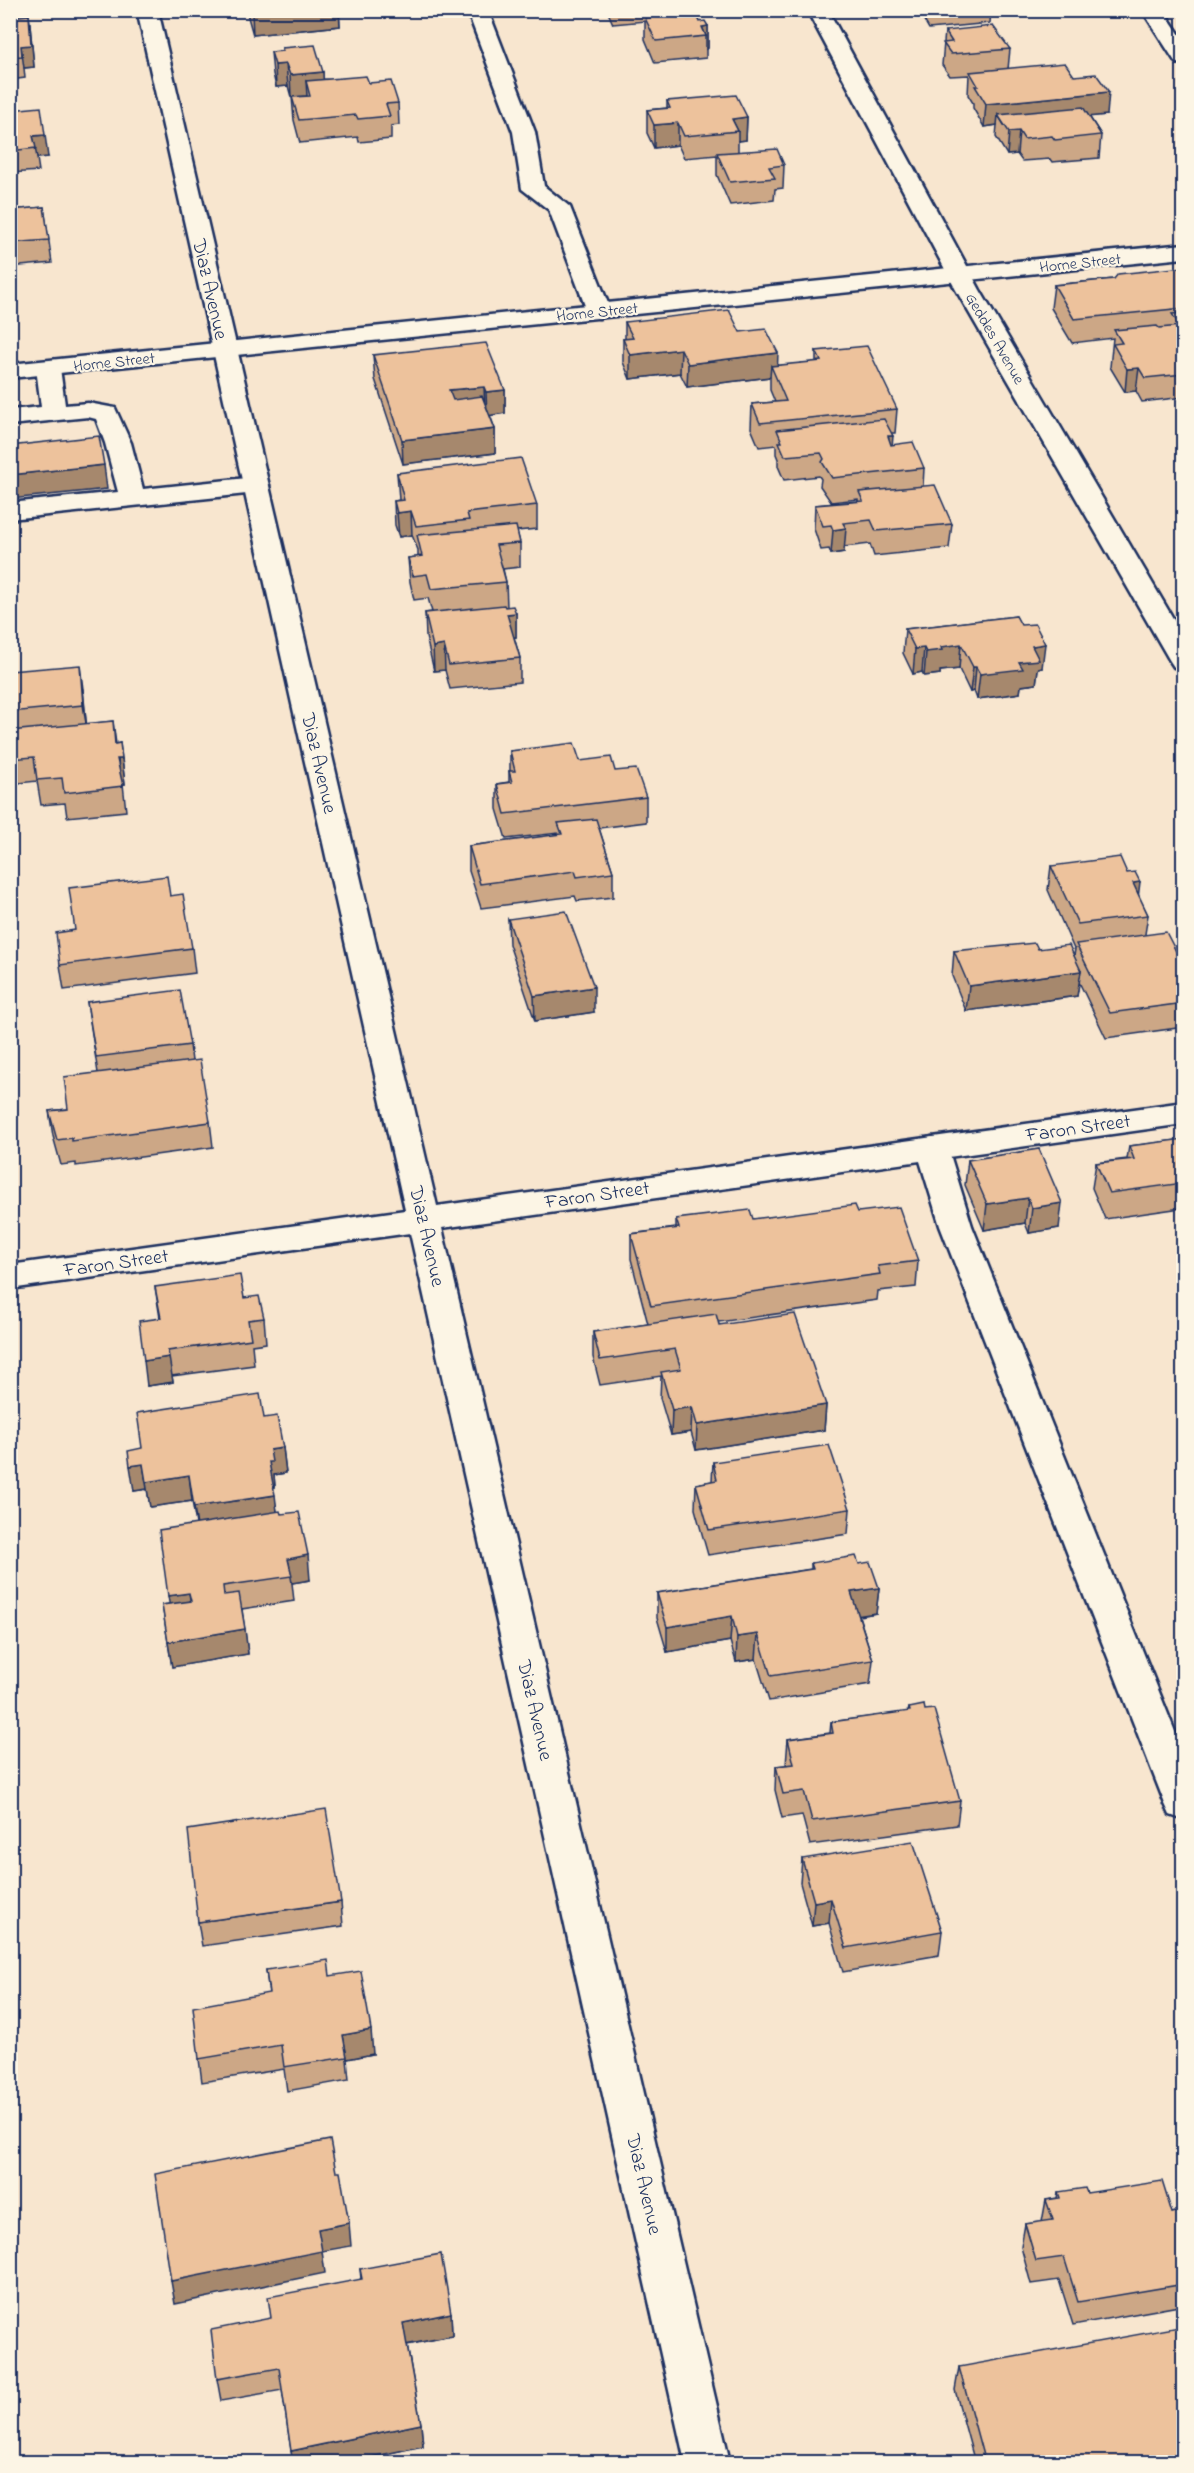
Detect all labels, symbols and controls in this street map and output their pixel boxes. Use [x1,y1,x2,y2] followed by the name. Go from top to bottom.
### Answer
[183,236,234,343] street label: Diaz Avenue
[1038,248,1123,280] street label: Horne Street
[958,289,1031,390] street label: Geddes Avenue
[555,297,640,329] street label: Horne Street
[72,347,157,379] street label: Horne Street
[292,710,343,817] street label: Diaz Avenue
[1023,1108,1133,1151] street label: Faron Street
[542,1175,652,1218] street label: Faron Street
[400,1183,451,1290] street label: Diaz Avenue
[61,1243,171,1286] street label: Faron Street
[508,1657,559,1764] street label: Diaz Avenue
[617,2131,668,2238] street label: Diaz Avenue

